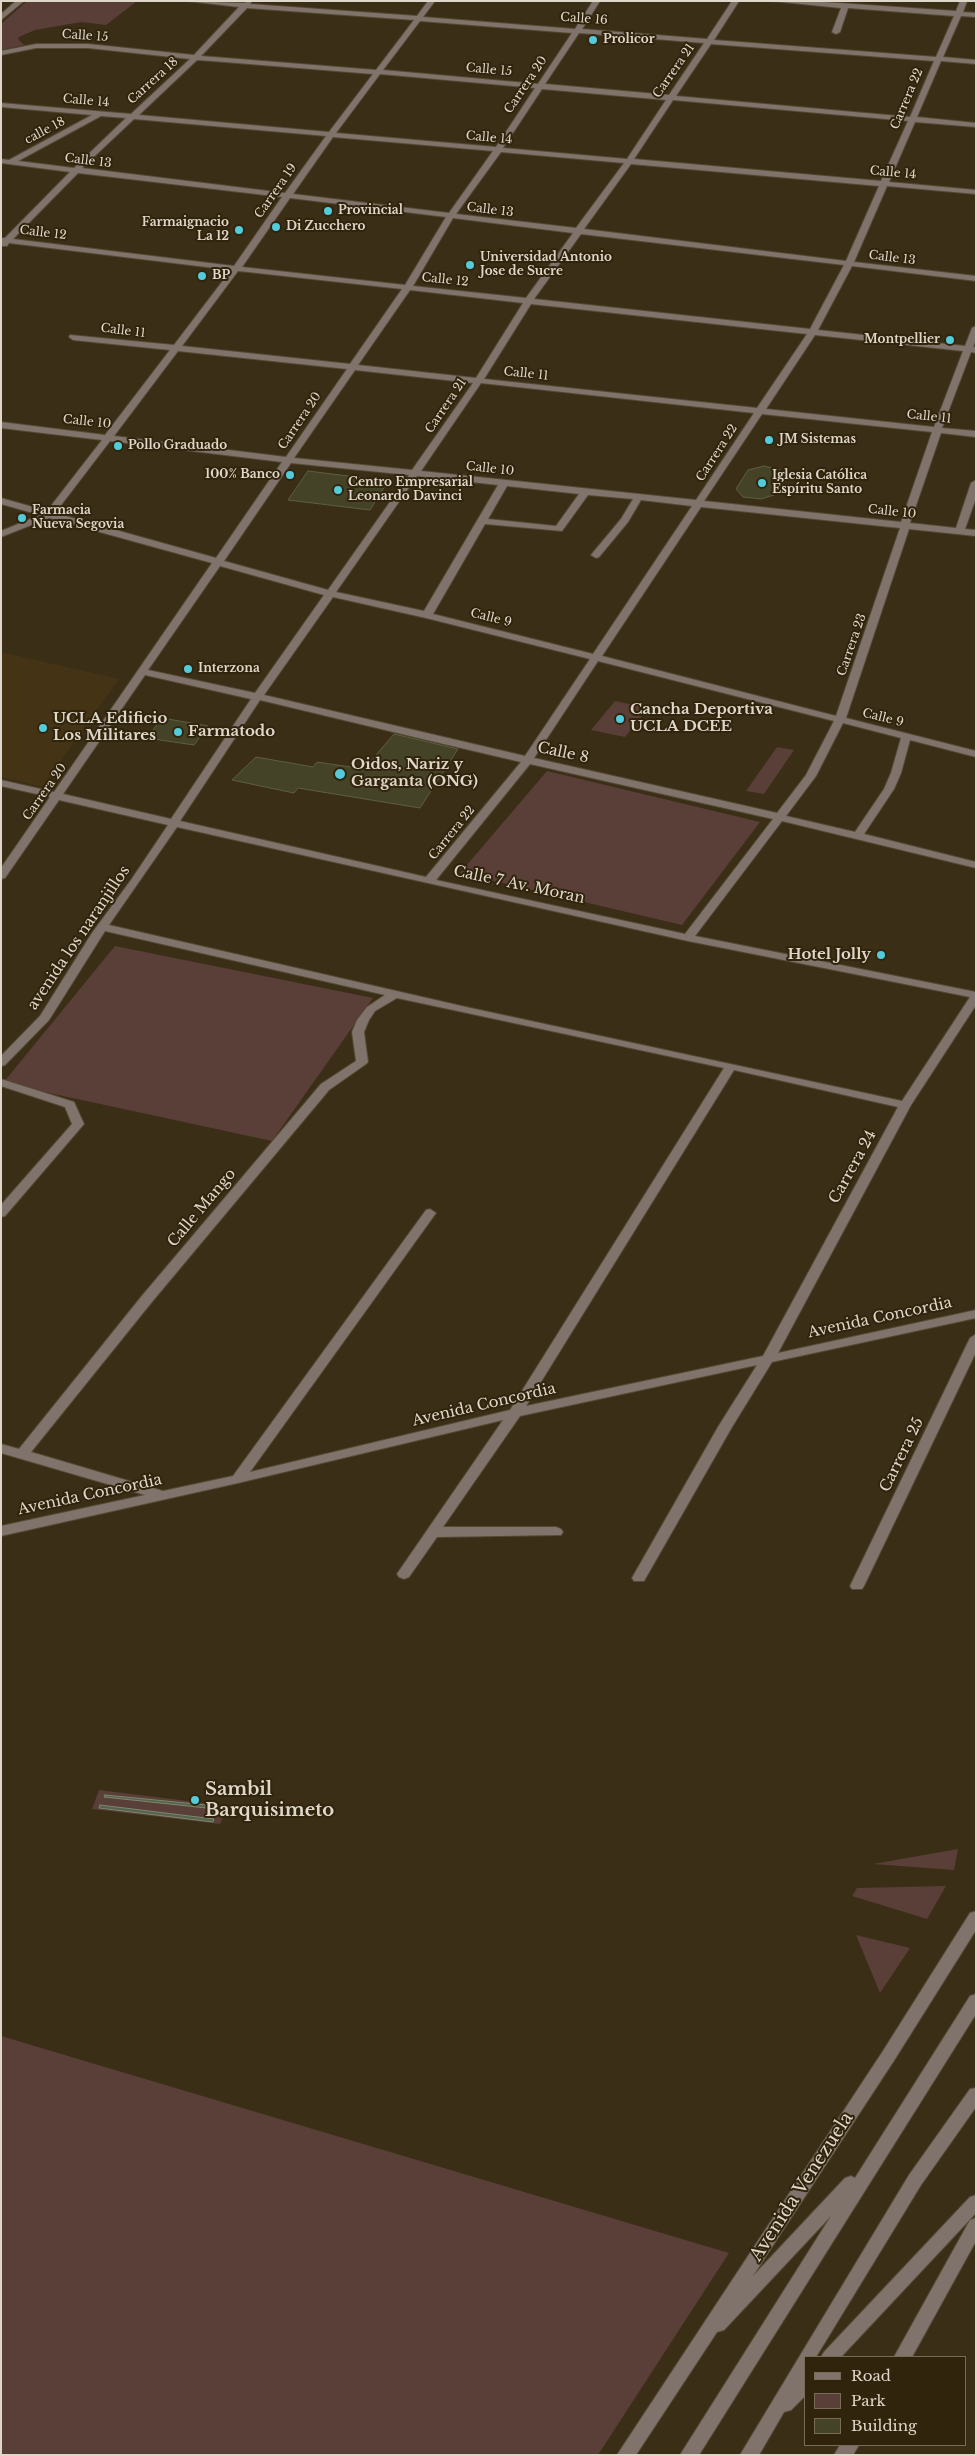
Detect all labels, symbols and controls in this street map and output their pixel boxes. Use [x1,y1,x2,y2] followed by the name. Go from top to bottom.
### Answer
[560,10,608,28] street label: Calle 16
[61,27,109,45] street label: Calle 15
[603,33,655,47] place label: Prolicor
[587,34,599,46] marker: Prolicor
[650,41,698,101] street label: Carrera 21
[502,54,550,116] street label: Carrera 20
[125,55,181,107] street label: Carrera 18
[465,61,513,79] street label: Calle 15
[888,66,926,132] street label: Carrera 22
[62,92,110,110] street label: Calle 14
[22,114,68,148] street label: calle 18
[465,129,513,147] street label: Calle 14
[64,151,112,171] street label: Calle 13
[252,161,300,221] street label: Carrera 19
[869,164,917,182] street label: Calle 14
[466,200,514,220] street label: Calle 13
[338,204,403,218] place label: Provincial
[322,205,334,217] marker: Provincial
[142,216,229,244] place label: Farmaignacio La 12
[286,220,365,234] place label: Di Zucchero
[270,221,282,233] marker: Di Zucchero
[19,223,67,243] street label: Calle 12
[233,224,245,236] marker: Farmaignacio La 12
[868,248,916,268] street label: Calle 13
[480,251,612,279] place label: Universidad Antonio Jose de Sucre
[464,259,476,271] marker: Universidad Antonio Jose de Sucre
[212,269,230,283] place label: BP
[196,270,208,282] marker: BP
[421,270,469,290] street label: Calle 12
[100,321,146,341] street label: Calle 11
[864,333,940,347] place label: Montpellier
[944,334,956,346] marker: Montpellier
[503,364,549,384] street label: Calle 11
[422,376,470,436] street label: Carrera 21
[276,390,324,452] street label: Carrera 20
[906,407,952,427] street label: Calle 11
[62,412,112,432] street label: Calle 10
[693,422,741,484] street label: Carrera 22
[779,433,856,447] place label: JM Sistemas
[763,434,775,446] marker: JM Sistemas
[128,439,227,453] place label: Pollo Graduado
[112,440,124,452] marker: Pollo Graduado
[465,459,515,479] street label: Calle 10
[205,468,280,482] place label: 100% Banco
[284,469,296,481] marker: 100% Banco
[772,469,867,497] place label: Iglesia Católica Espíritu Santo
[348,476,473,504] place label: Centro Empresarial Leonardo Davinci
[756,477,768,489] marker: Iglesia Católica Espíritu Santo
[332,484,344,496] marker: Centro Empresarial Leonardo Davinci
[867,502,917,522] street label: Calle 10
[32,504,124,532] place label: Farmacia Nueva Segovia
[16,512,28,524] marker: Farmacia Nueva Segovia
[469,606,513,630] street label: Calle 9
[835,612,869,678] street label: Carrera 23
[198,662,260,676] place label: Interzona
[182,663,194,675] marker: Interzona
[630,701,773,736] place label: Cancha Deportiva UCLA DCEE
[861,706,905,730] street label: Calle 9
[53,710,167,745] place label: UCLA Edificio Los Militares
[614,713,626,725] marker: Cancha Deportiva UCLA DCEE
[37,722,49,734] marker: UCLA Edificio Los Militares
[188,723,275,741] place label: Farmatodo
[172,726,184,738] marker: Farmatodo
[536,739,590,767] street label: Calle 8
[351,756,478,791] place label: Oidos, Nariz y Garganta (ONG)
[20,761,70,823] street label: Carrera 20
[333,767,347,781] marker: Oidos, Nariz y Garganta (ONG)
[426,803,478,863] street label: Carrera 22
[452,862,586,908] street label: Calle 7 Av. Moran
[24,863,134,1013] street label: avenida los naranjillos
[788,946,871,964] place label: Hotel Jolly
[875,949,887,961] marker: Hotel Jolly
[826,1127,880,1207] street label: Carrera 24
[164,1165,240,1251] street label: Calle Mango
[806,1294,954,1342] street label: Avenida Concordia
[410,1380,558,1430] street label: Avenida Concordia
[876,1415,928,1495] street label: Carrera 25
[16,1471,164,1519] street label: Avenida Concordia
[205,1779,334,1822] place label: Sambil Barquisimeto
[189,1794,201,1806] marker: Sambil Barquisimeto
[746,2108,858,2266] street label: Avenida Venezuela
[804,2356,967,2446] legend
[851,2366,891,2385] text: Road
[851,2391,886,2410] text: Park
[851,2416,917,2435] text: Building

